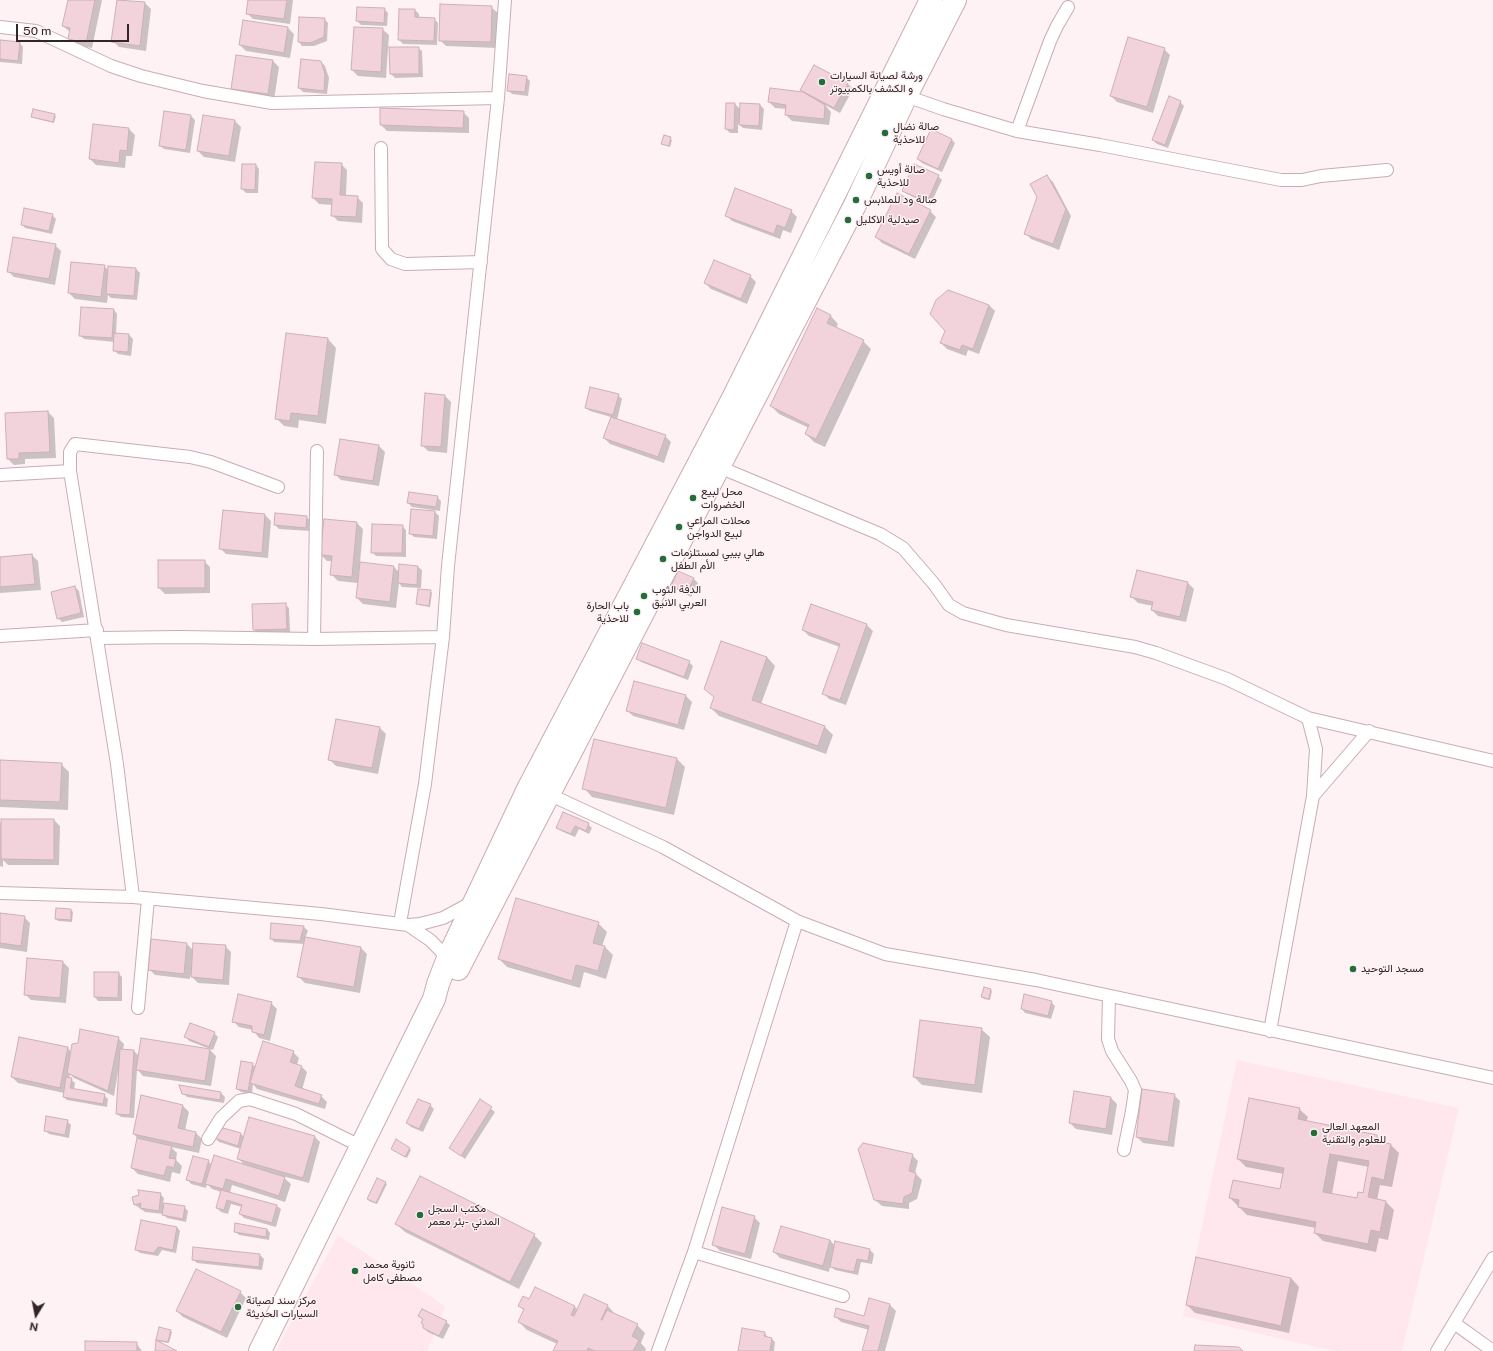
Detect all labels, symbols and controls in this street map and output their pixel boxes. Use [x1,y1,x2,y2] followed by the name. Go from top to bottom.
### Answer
[18,16,131,42] scale bar
[23,24,51,38] text: 50 m
[830,69,923,95] place label: ورشة لصيانة السيارات و الكشف بالكمبيوتر
[817,77,827,87] marker: ورشة لصيانة السيارات و الكشف بالكمبيوتر
[893,120,939,146] place label: صالة نضال للاحذية
[880,128,890,138] marker: صالة نضال للاحذية
[877,163,925,189] place label: صالة أويس للاحذية
[864,171,874,181] marker: صالة أويس للاحذية
[864,193,937,207] place label: صالة ود للملابس
[851,195,861,205] marker: صالة ود للملابس
[856,213,919,227] place label: صيدلية الاكليل
[843,215,853,225] marker: صيدلية الاكليل
[701,485,745,511] place label: محل لبيع الخضروات
[688,493,698,503] marker: محل لبيع الخضروات
[687,514,750,540] place label: محلات المراعي لبيع الدواجن
[674,522,684,532] marker: محلات المراعي لبيع الدواجن
[671,546,765,572] place label: هالي بيبي لمستلزمات الأم الطفل
[658,554,668,564] marker: هالي بيبي لمستلزمات الأم الطفل
[652,583,706,609] place label: الدفة الثوب العربي الانيق
[639,591,649,601] marker: الدفة الثوب العربي الانيق
[586,599,629,625] place label: باب الحارة للاحذية
[632,607,642,617] marker: باب الحارة للاحذية
[1361,962,1424,976] place label: مسجد التوحيد
[1348,964,1358,974] marker: مسجد التوحيد
[1322,1120,1386,1146] place label: المعهد العالي للعلوم والتقنية
[1309,1128,1319,1138] marker: المعهد العالي للعلوم والتقنية
[428,1202,500,1228] place label: مكتب السجل المدني -بئر معمر
[415,1210,425,1220] marker: مكتب السجل المدني -بئر معمر
[363,1258,422,1284] place label: ثانوية محمد مصطفى كامل
[350,1266,360,1276] marker: ثانوية محمد مصطفى كامل
[246,1294,318,1320] place label: مركز سند لصيانة السيارات الحديثة
[16,1295,56,1335] north arrow
[233,1302,243,1312] marker: مركز سند لصيانة السيارات الحديثة
[29,1320,39,1333] text: N

